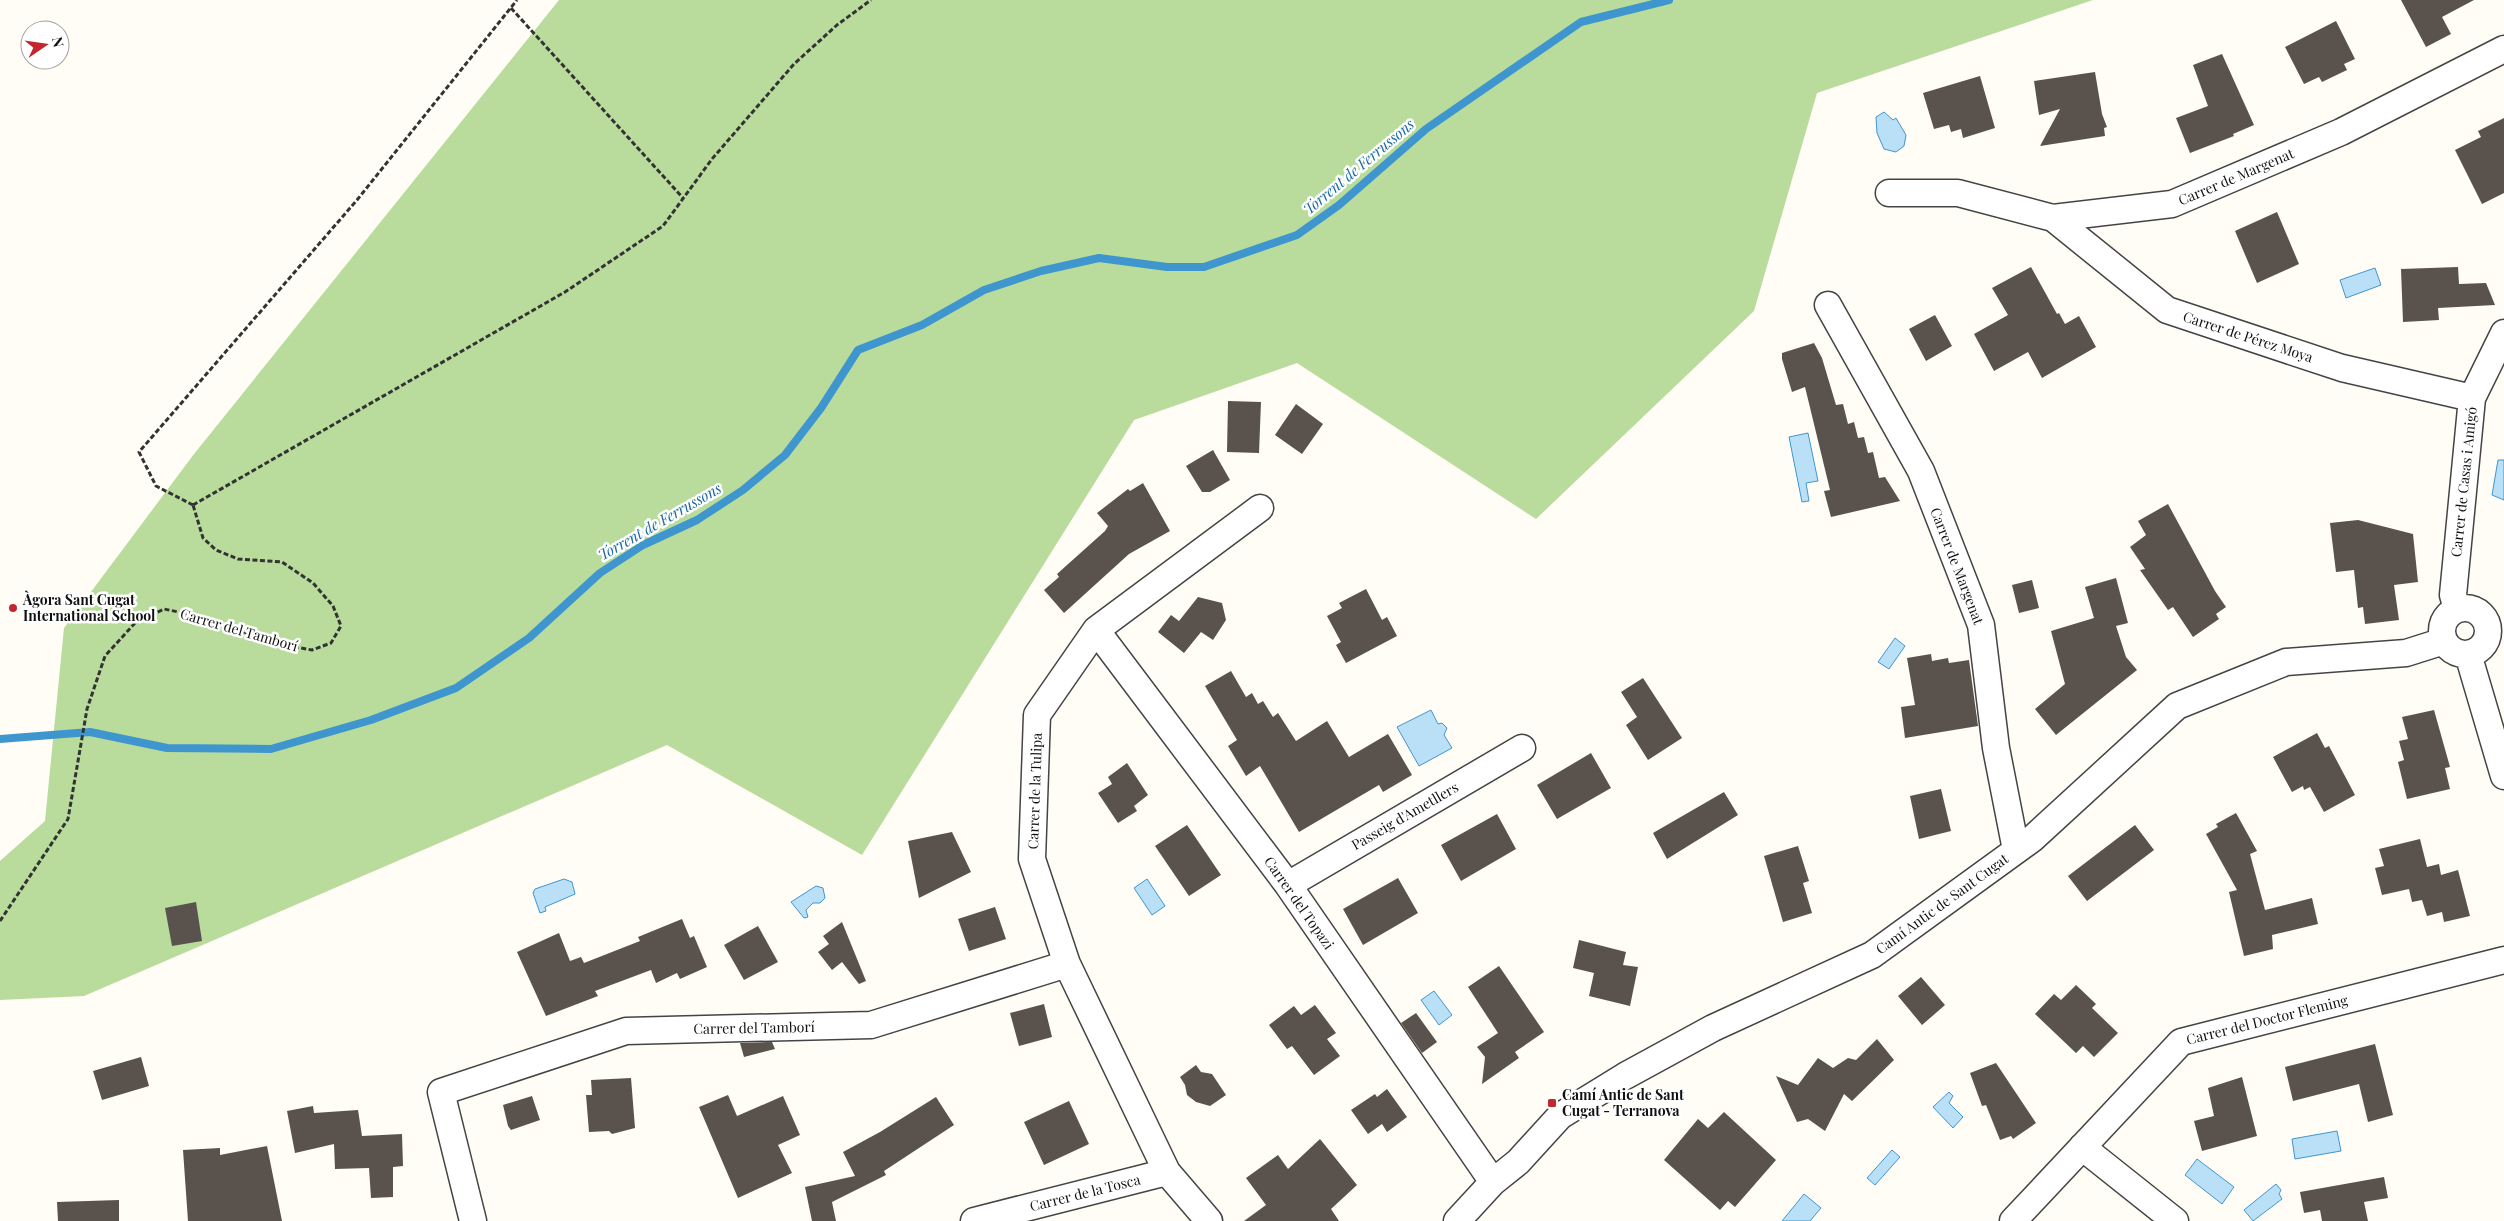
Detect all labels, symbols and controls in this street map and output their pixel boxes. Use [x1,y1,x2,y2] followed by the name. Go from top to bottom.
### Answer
[20,20,70,70] north arrow
[48,35,69,49] text: N
[1299,114,1418,219] water label: Torrent de Ferrussons
[2175,143,2298,210] street label: Carrer de Margenat
[2181,307,2316,367] street label: Carrer de Pérez Moya
[2446,406,2481,558] street label: Carrer de Casas i Amigó
[594,478,725,565] water label: Torrent de Ferrussons
[1926,505,1989,628] street label: Carrer de Margenat
[22,590,156,625] place label: Àgora Sant Cugat International School
[7,602,19,614] marker: Àgora Sant Cugat International School
[178,604,300,655] street label: Carrer del Tamborí
[1023,732,1046,850] street label: Carrer de la Tulipa
[1348,777,1462,854] street label: Passeig d'Ametllers
[1872,848,2013,958] street label: Camí Antic de Sant Cugat
[1260,852,1339,953] street label: Carrer del Topazi
[2184,990,2350,1049] street label: Carrer del Doctor Fleming
[693,1017,815,1038] street label: Carrer del Tamborí
[1562,1085,1684,1120] place label: Camí Antic de Sant Cugat - Terranova
[1546,1097,1558,1109] marker: Camí Antic de Sant Cugat - Terranova
[1028,1170,1142,1215] street label: Carrer de la Tosca

